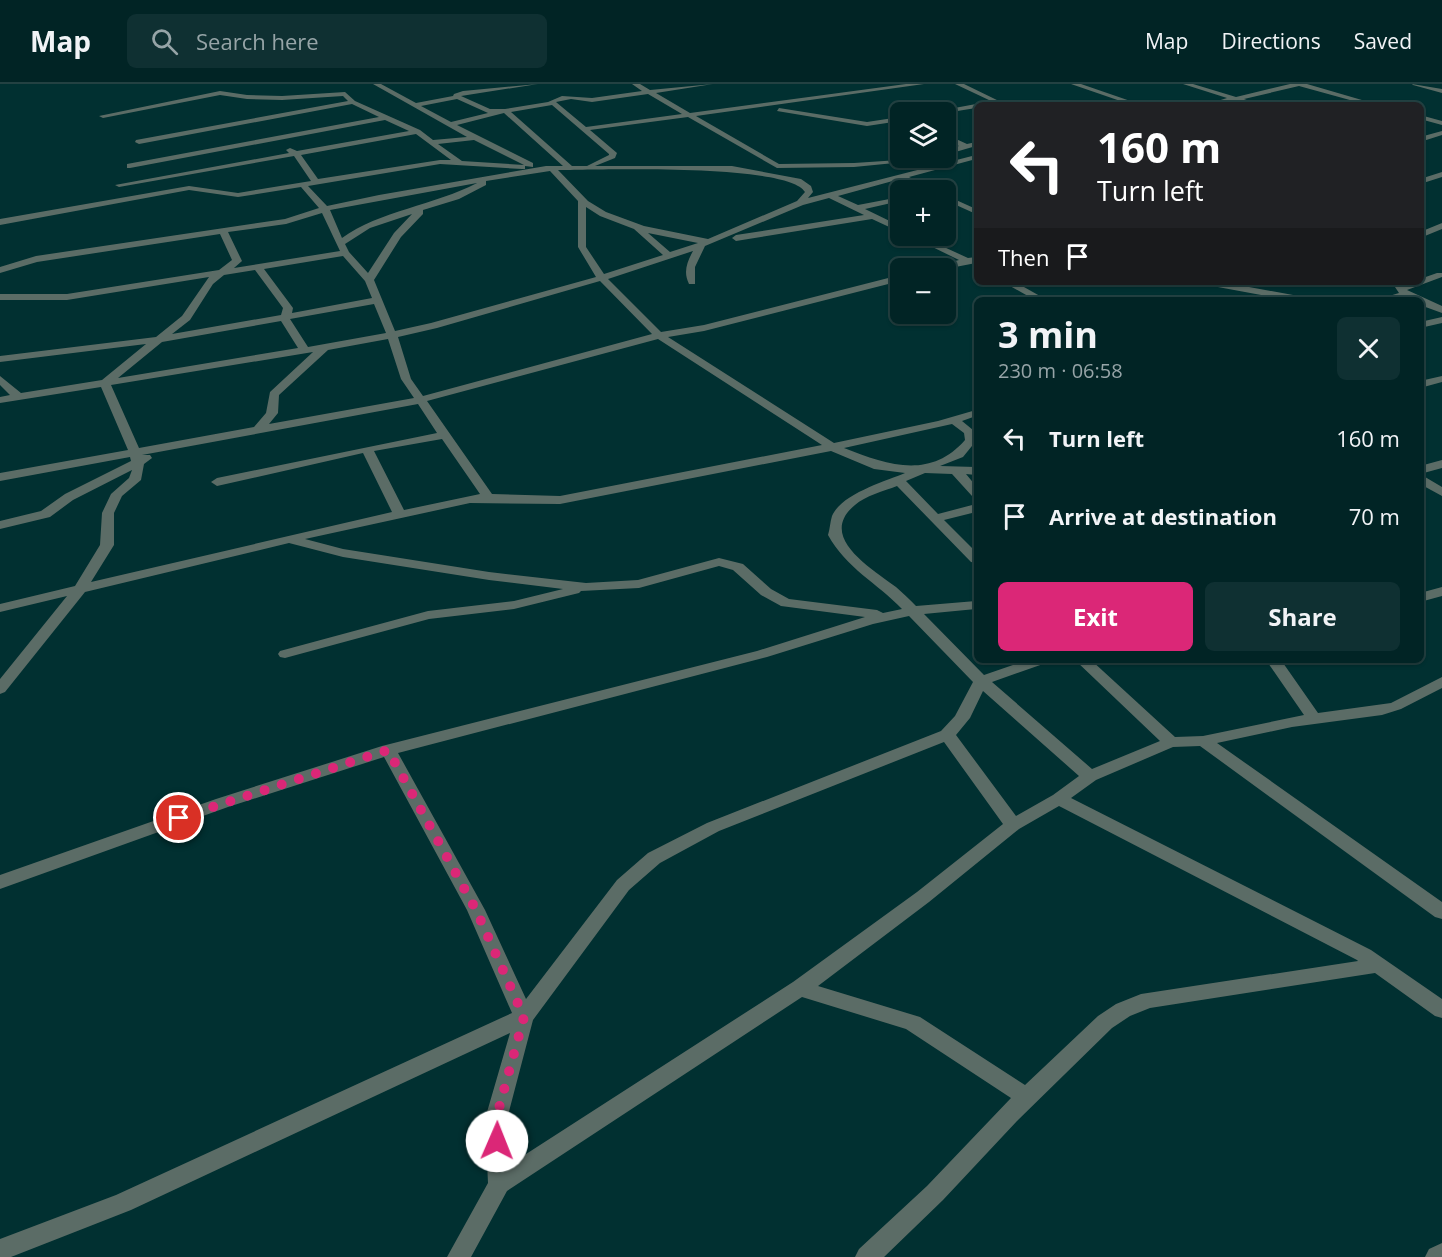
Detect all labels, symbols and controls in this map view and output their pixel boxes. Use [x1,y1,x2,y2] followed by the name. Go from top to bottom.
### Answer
[127,14,547,68] search box
[30,22,91,60] text: Map
[148,25,181,58] icon: search
[196,26,319,56] text: Search here
[1145,27,1188,55] text: Map
[1221,27,1321,55] text: Directions
[1354,27,1412,55] text: Saved
[890,102,956,324] map controls
[890,102,956,168] button: layers
[1097,118,1221,175] text: 160 m
[998,126,1076,204] icon: left
[1097,172,1204,209] text: Turn left
[890,180,956,246] button: +
[1061,240,1094,273] icon: arrive
[998,242,1049,272] text: Then
[890,258,956,324] button: −
[998,310,1098,359] text: 3 min
[1337,317,1400,380] button: close
[998,357,1123,384] text: 230 m · 06:58
[998,422,1031,455] icon: left
[1049,423,1144,453] text: Turn left
[1336,423,1400,453] text: 160 m
[998,500,1031,533] icon: arrive
[1049,501,1277,531] text: Arrive at destination
[1349,501,1400,531] text: 70 m
[998,582,1193,651] button: Exit
[1205,582,1400,651] button: Share
[153,792,204,843] pin
[162,801,195,834] icon: arrive
[465,1109,529,1173] position arrow

